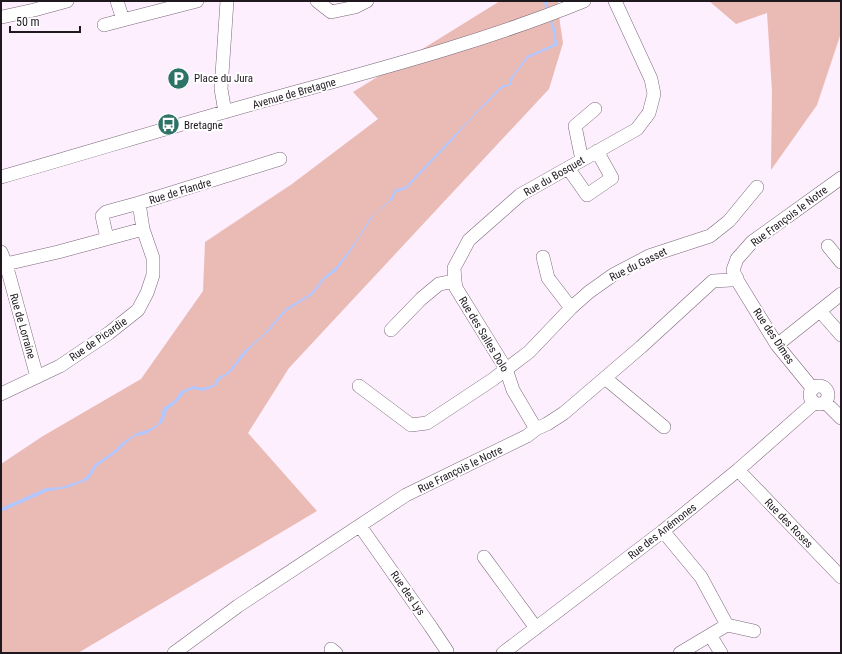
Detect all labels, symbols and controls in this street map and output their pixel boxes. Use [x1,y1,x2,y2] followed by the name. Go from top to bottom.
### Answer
[10,8,80,34] scale bar
[16,15,40,29] text: 50 m
[166,65,192,91] parking icon: Place du Jura
[194,72,253,85] place label: Place du Jura
[251,75,337,112] street label: Avenue de Bretagne
[156,112,182,138] bus stop icon: Bretagne
[184,119,223,132] place label: Bretagne
[522,154,587,199] street label: Rue du Bosquet
[148,176,213,207] street label: Rue de Flandre
[748,183,830,249] street label: Rue François le Notre
[607,245,669,284] street label: Rue du Gasset
[7,292,38,360] street label: Rue de Lorraine
[456,294,511,375] street label: Rue des Salles Dolo
[750,306,797,367] street label: Rue des Dîmes
[67,315,130,364] street label: Rue de Picardie
[416,443,505,496] street label: Rue François le Notre
[762,496,815,551] street label: Rue des Roses
[626,501,699,562] street label: Rue des Anémones
[388,569,428,618] street label: Rue des Lys

